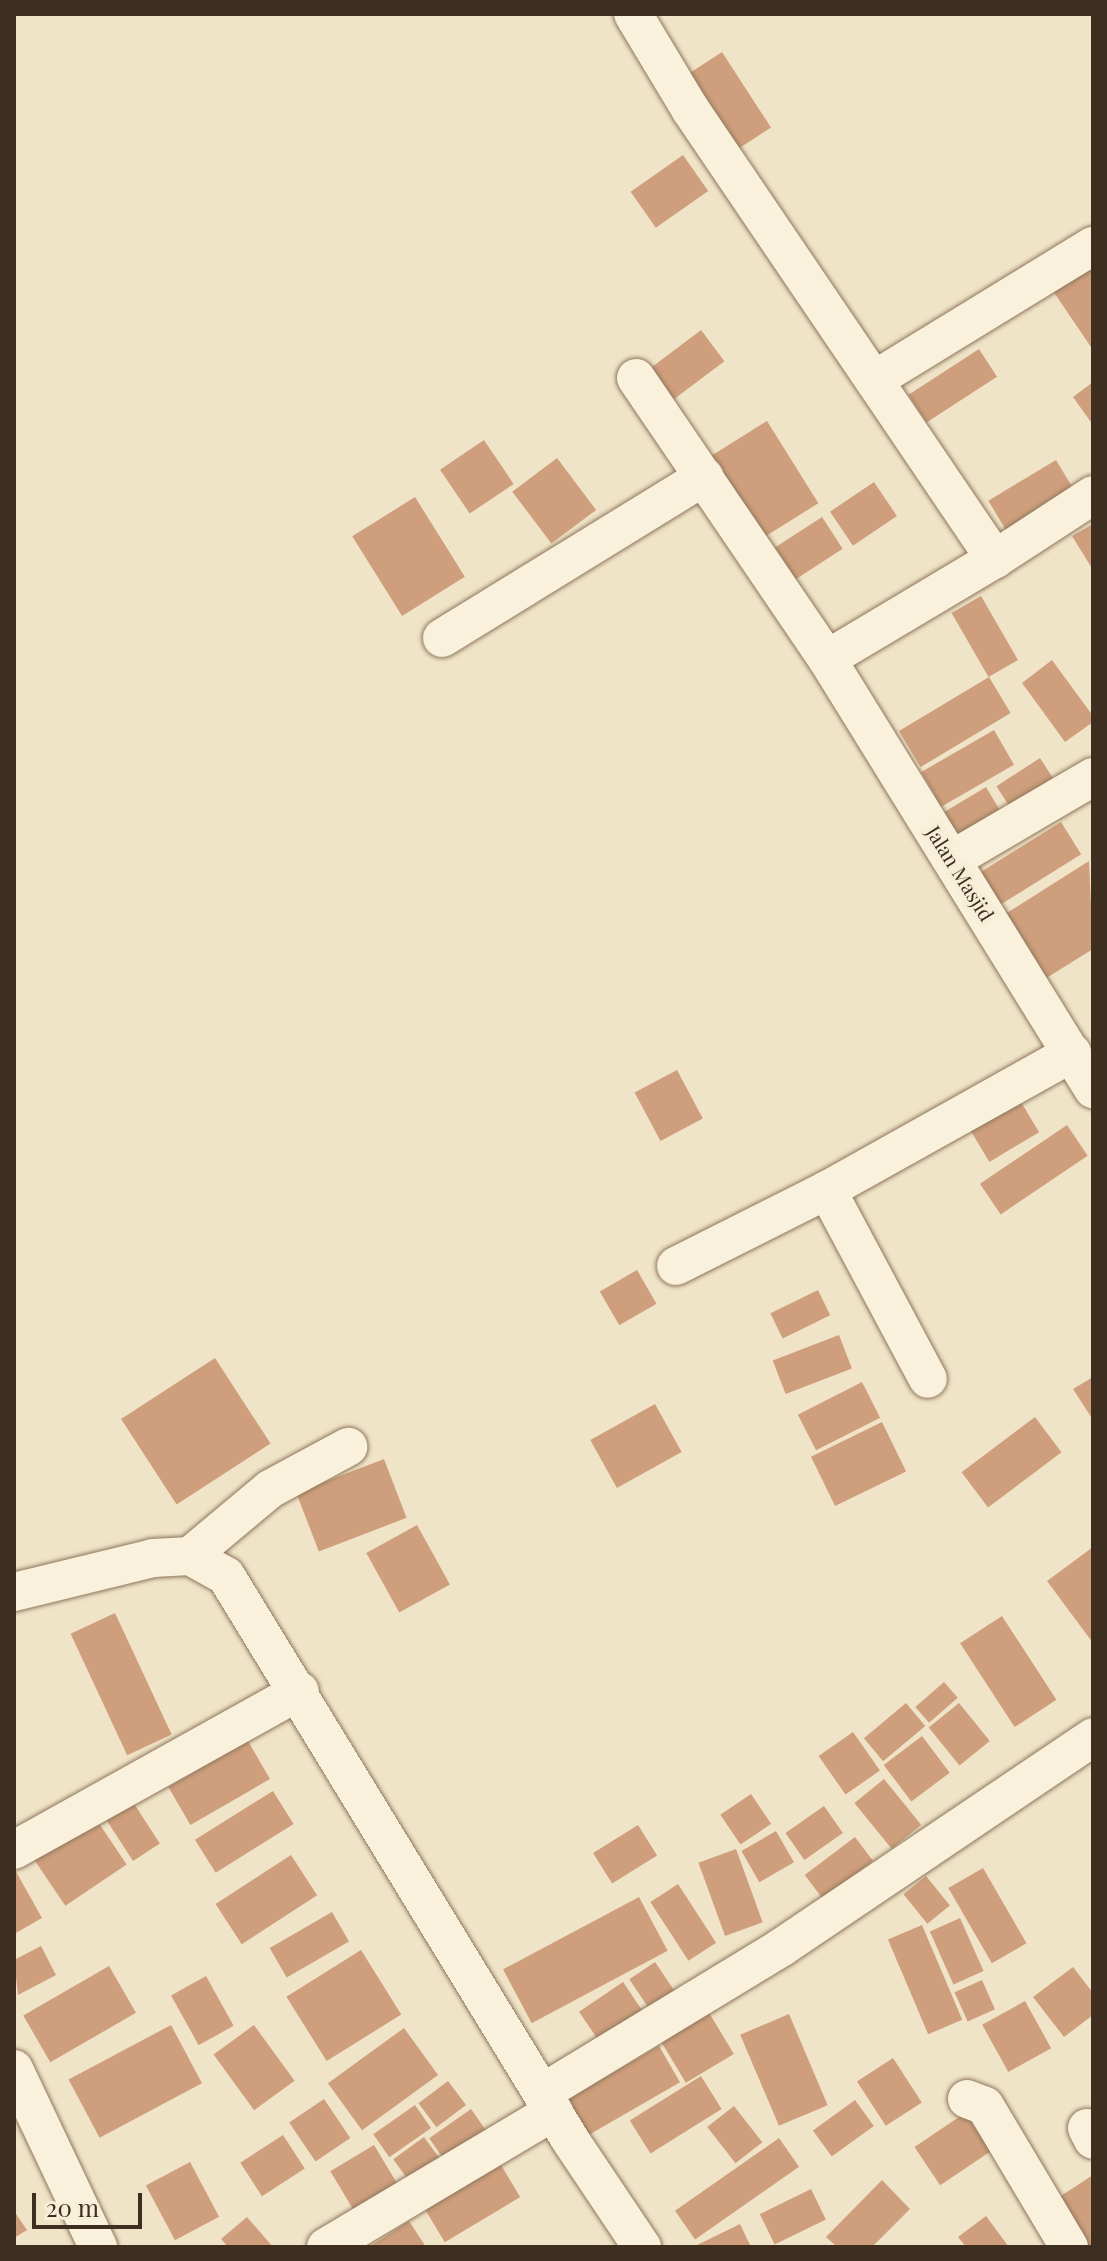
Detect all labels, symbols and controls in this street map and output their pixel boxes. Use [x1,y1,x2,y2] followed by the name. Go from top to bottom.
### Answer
[922,821,1000,925] street label: Jalan Masjid
[36,2177,146,2227] scale bar
[46,2191,99,2223] text: 20 m

